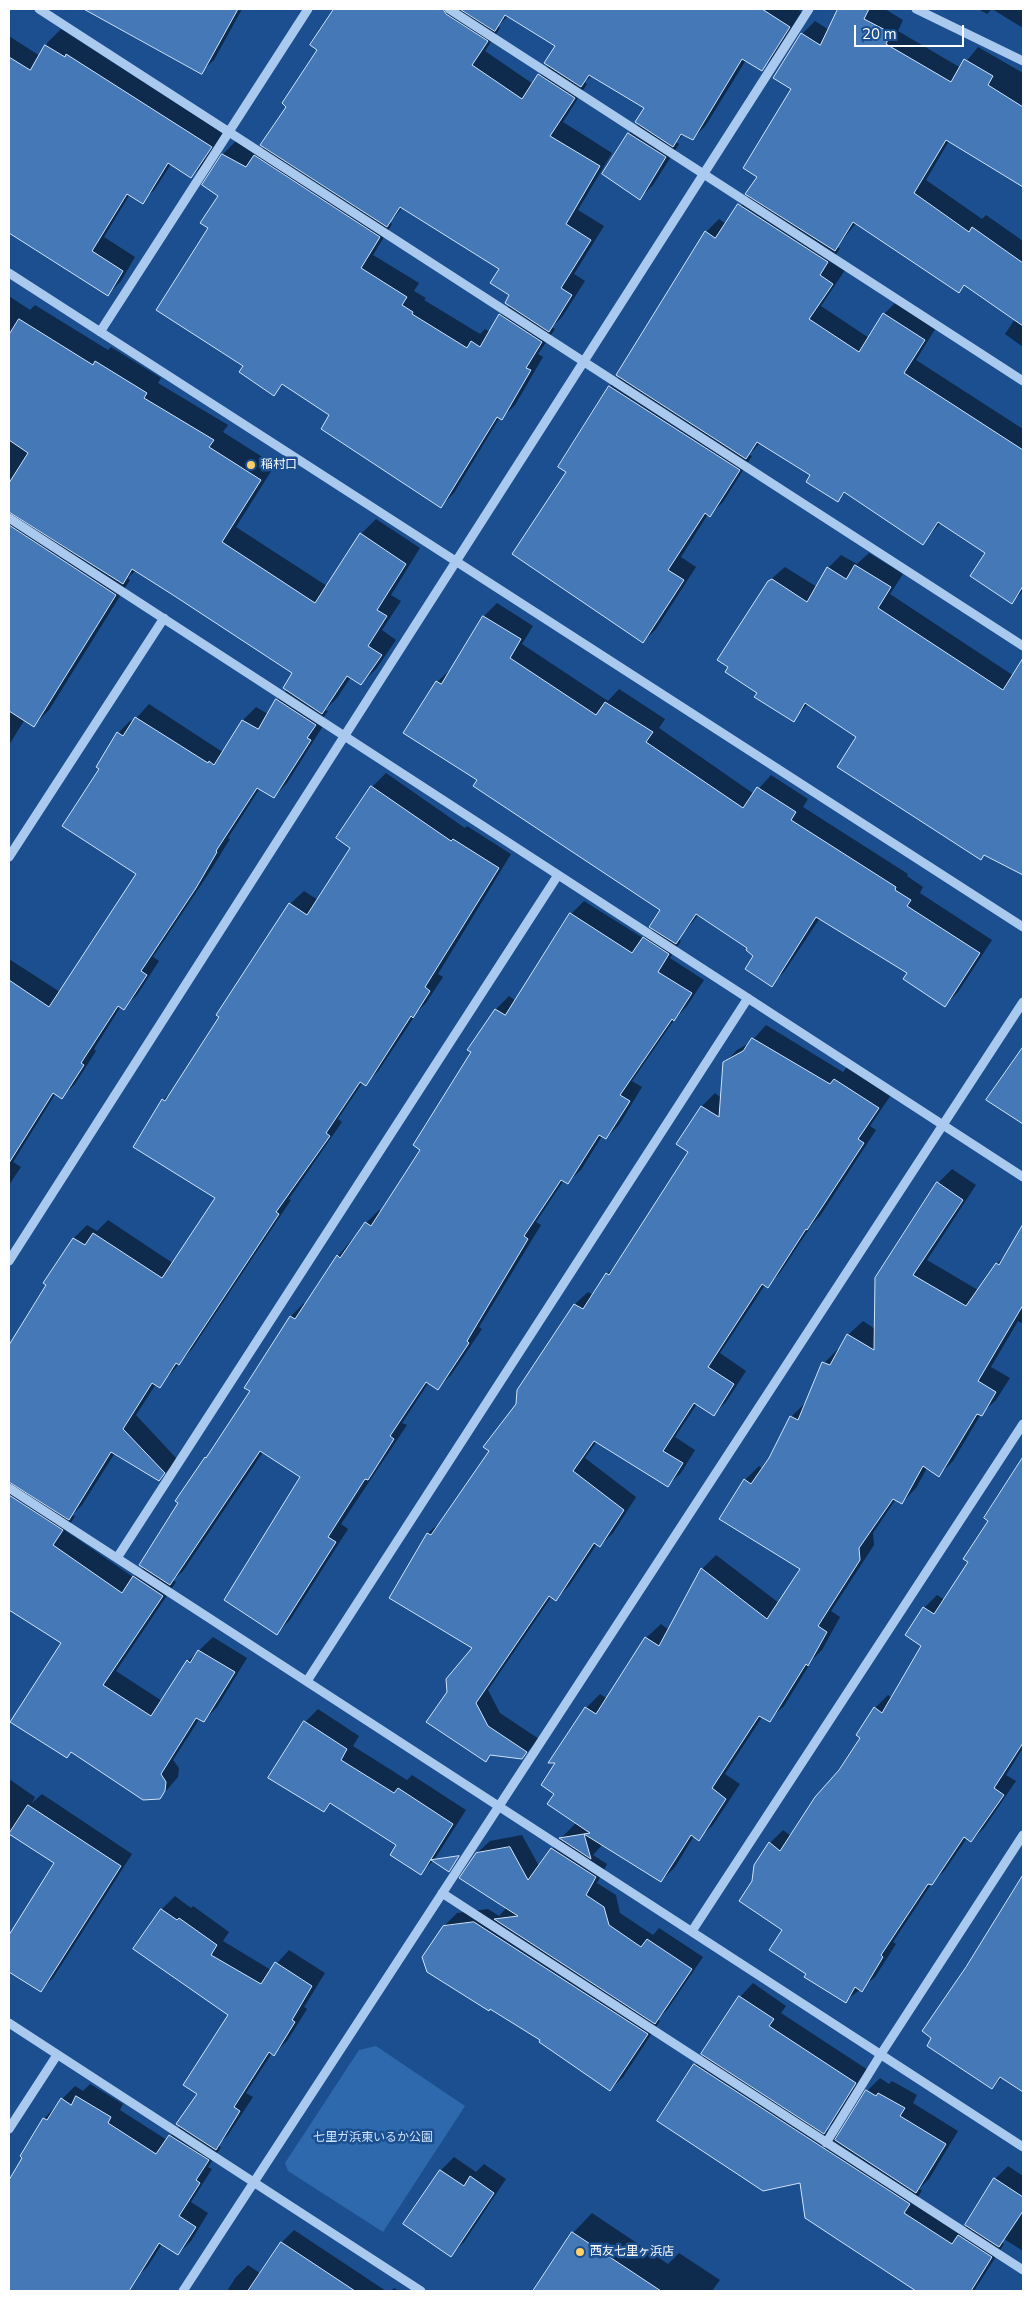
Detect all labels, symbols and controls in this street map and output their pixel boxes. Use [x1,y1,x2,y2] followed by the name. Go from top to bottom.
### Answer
[857,15,967,47] scale bar
[862,24,897,44] text: 20 m
[261,458,297,472] place label: 稲村口
[245,459,257,471] marker: 稲村口
[313,2131,433,2145] park label: 七里ガ浜東いるか公園
[590,2245,674,2259] place label: 西友七里ヶ浜店
[574,2246,586,2258] marker: 西友七里ヶ浜店

